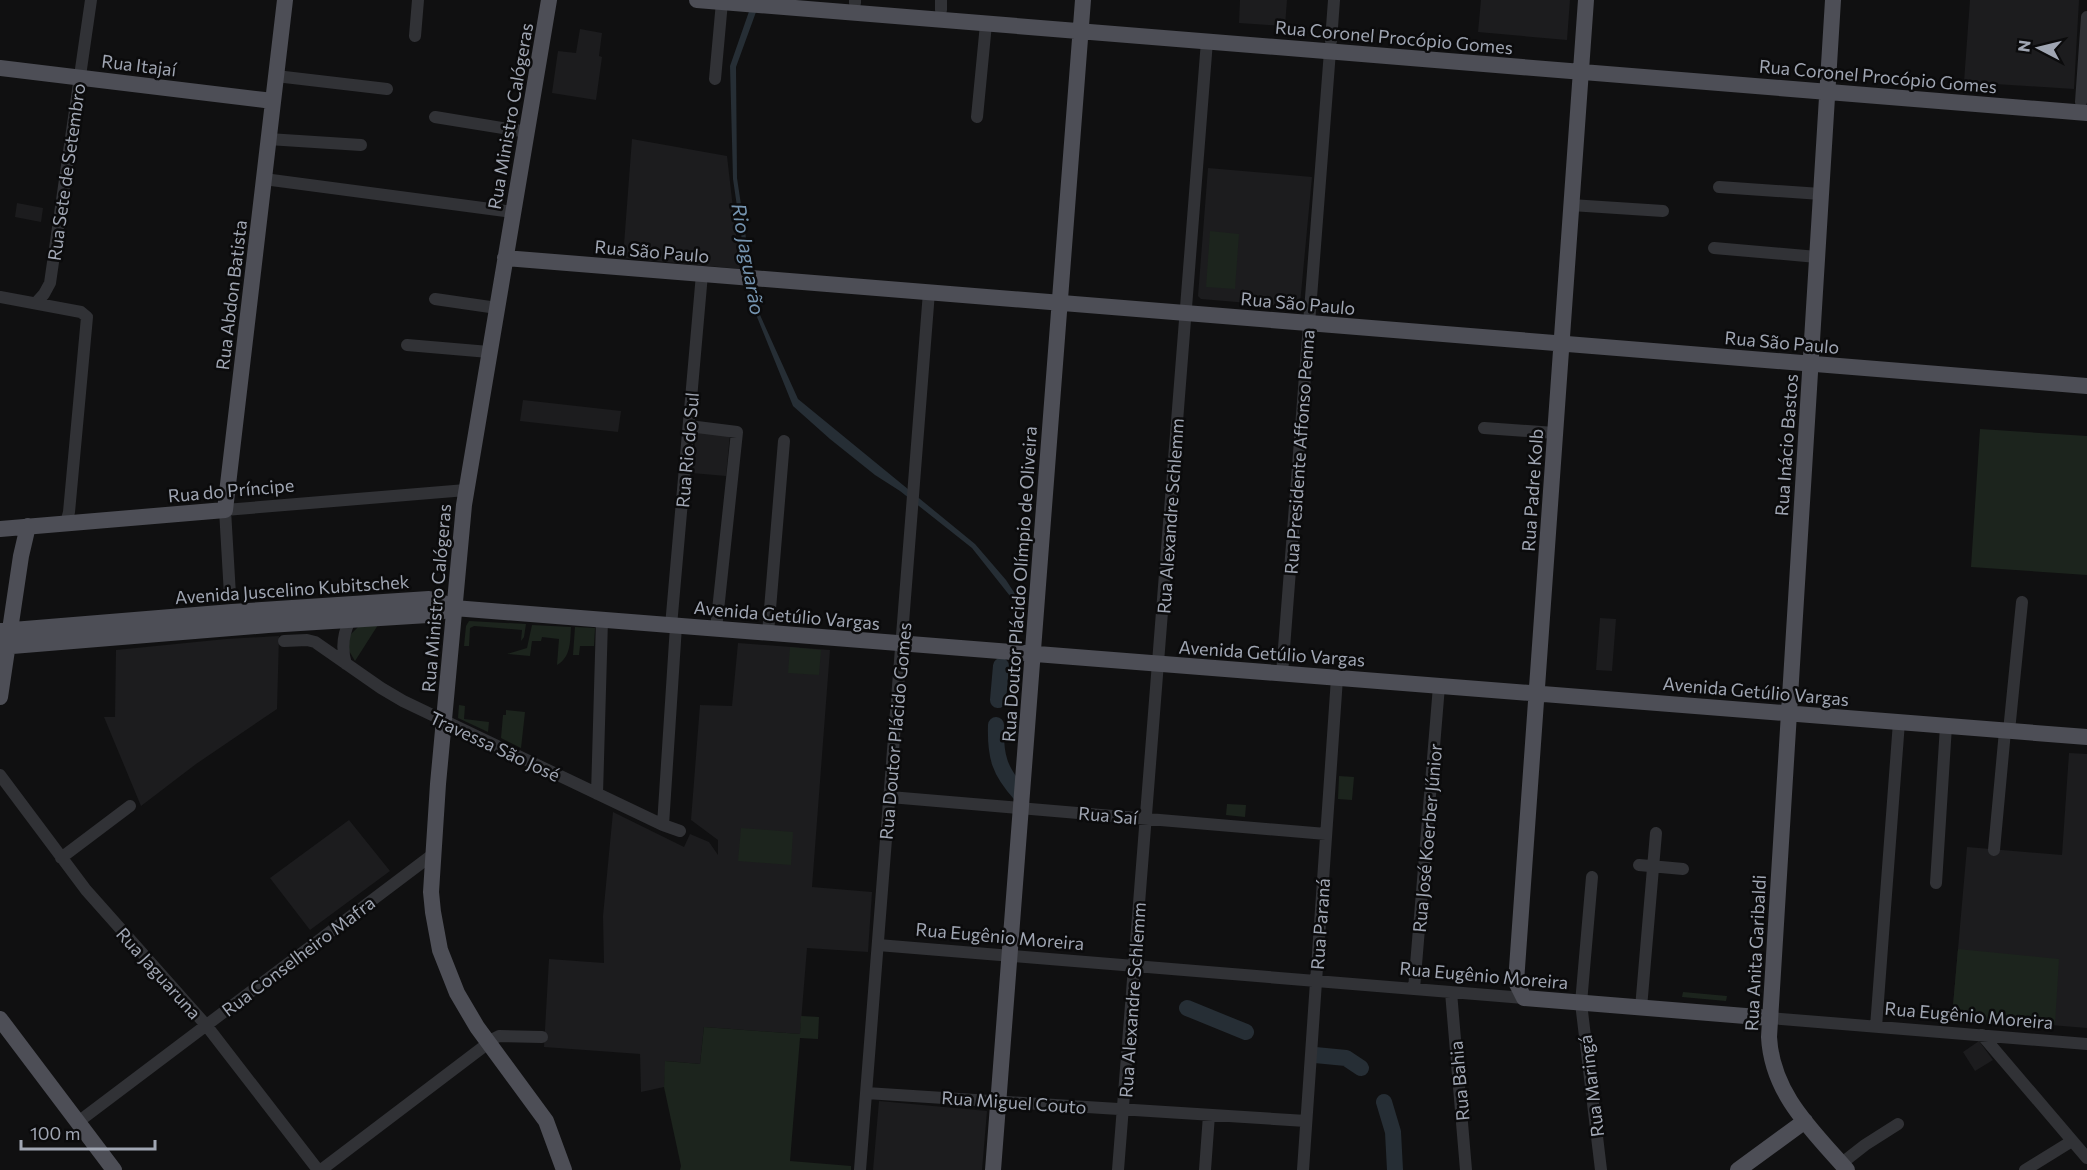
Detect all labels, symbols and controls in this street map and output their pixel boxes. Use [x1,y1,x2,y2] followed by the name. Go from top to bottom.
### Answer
[1274,16,1514,58] street label: Rua Coronel Procópio Gomes
[2009,18,2069,78] north arrow
[483,21,537,211] street label: Rua Ministro Calógeras
[2013,39,2034,53] text: N
[100,49,179,81] street label: Rua Itajaí
[1758,55,1998,97] street label: Rua Coronel Procópio Gomes
[43,82,89,262] street label: Rua Sete de Setembro
[727,201,771,317] water label: Rio Jaguarão
[211,219,251,371] street label: Rua Abdon Batista
[594,235,710,267] street label: Rua São Paulo
[1240,287,1356,319] street label: Rua São Paulo
[1724,326,1840,358] street label: Rua São Paulo
[1279,329,1319,575] street label: Rua Presidente Affonso Penna
[1770,373,1802,517] street label: Rua Inácio Bastos
[671,391,703,509] street label: Rua Rio do Sul
[1152,417,1188,615] street label: Rua Alexandre Schlemm
[997,425,1041,743] street label: Rua Doutor Plácido Olímpio de Oliveira
[1517,428,1547,552] street label: Rua Padre Kolb
[167,474,295,506] street label: Rua do Príncipe
[417,503,455,693] street label: Rua Ministro Calógeras
[174,570,410,608] street label: Avenida Juscelino Kubitschek
[693,596,881,634] street label: Avenida Getúlio Vargas
[875,621,915,841] street label: Rua Doutor Plácido Gomes
[1178,636,1366,670] street label: Avenida Getúlio Vargas
[1662,672,1850,710] street label: Avenida Getúlio Vargas
[426,706,564,786] street label: Travessa São José
[1408,743,1446,933] street label: Rua José Koerber Júnior
[1077,801,1140,829] street label: Rua Saí
[1740,874,1770,1032] street label: Rua Anita Garibaldi
[1306,878,1334,970] street label: Rua Paraná
[217,891,379,1021] street label: Rua Conselheiro Mafra
[1114,901,1150,1099] street label: Rua Alexandre Schlemm
[915,918,1085,954] street label: Rua Eugênio Moreira
[112,923,206,1023] street label: Rua Jaguaruna
[1399,957,1569,993] street label: Rua Eugênio Moreira
[1884,997,2054,1033] street label: Rua Eugênio Moreira
[1574,1034,1608,1138] street label: Rua Maringá
[1445,1040,1473,1122] street label: Rua Bahia
[941,1086,1087,1118] street label: Rua Miguel Couto
[21,1113,154,1151] scale bar
[30,1122,80,1144] text: 100 m

